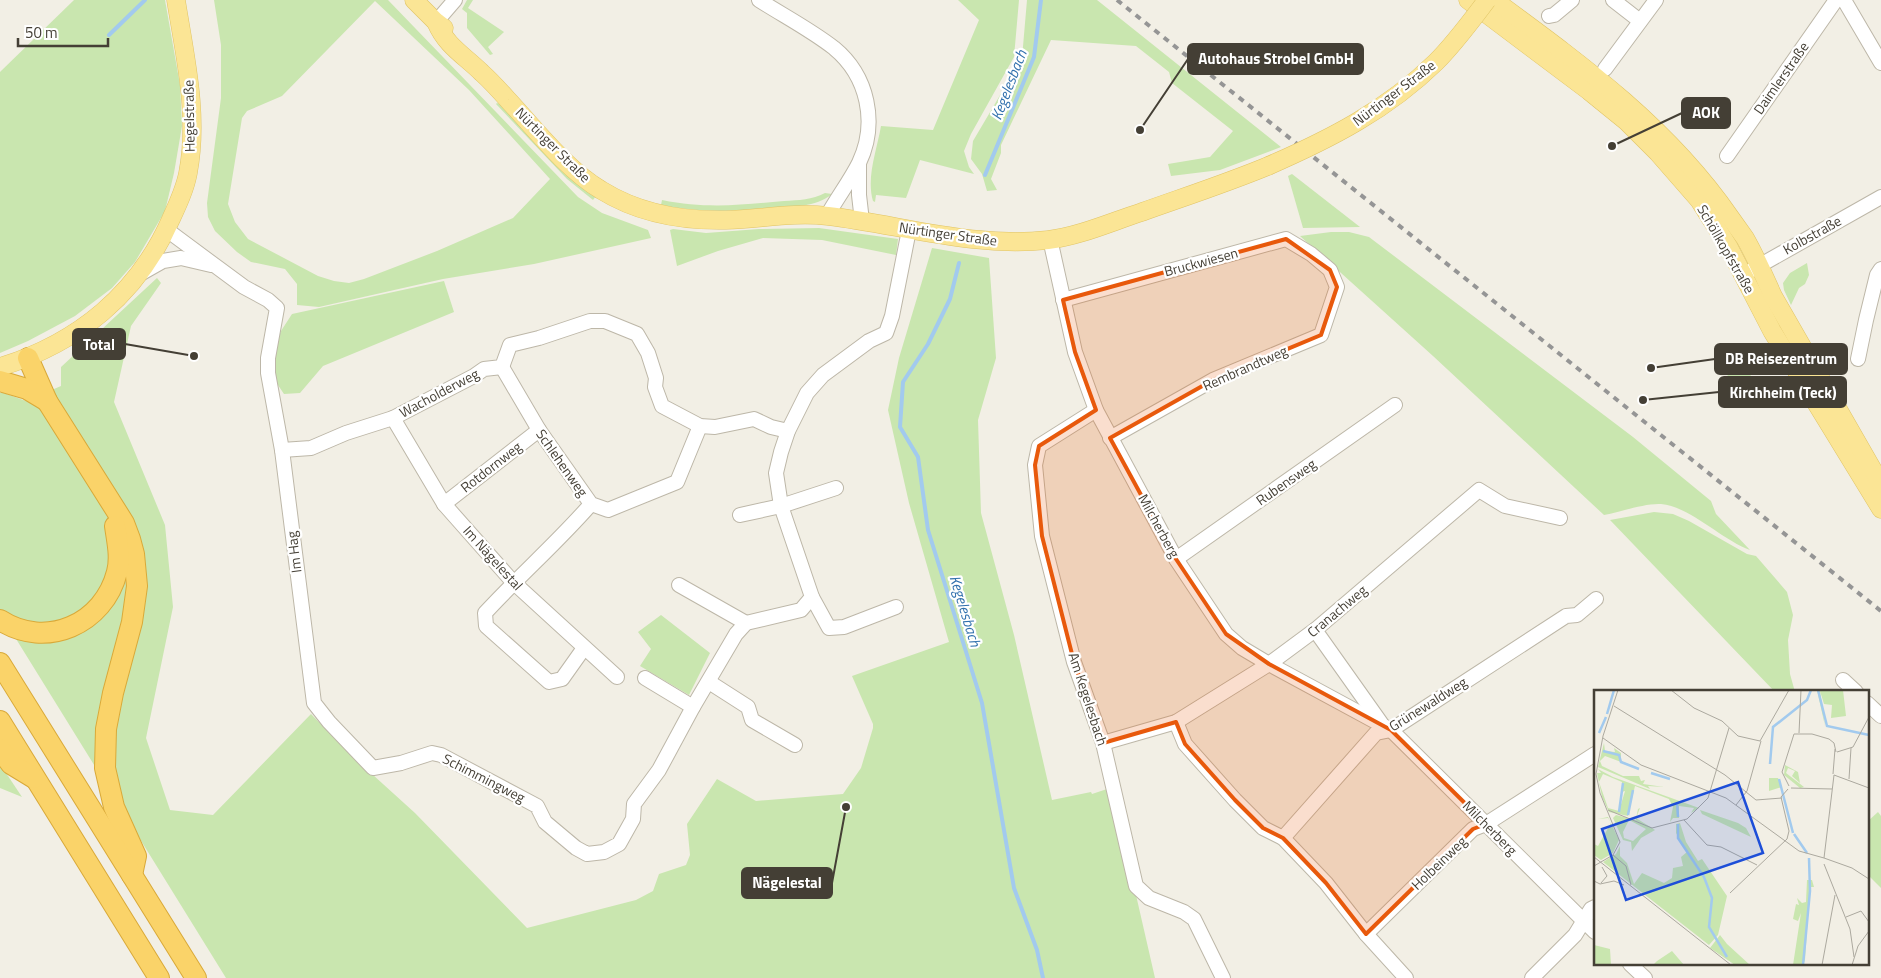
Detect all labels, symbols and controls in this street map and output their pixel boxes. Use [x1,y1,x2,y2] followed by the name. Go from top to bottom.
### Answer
[18,15,108,47] scale bar
[25,21,58,44] text: 50 m
[1748,37,1813,118] street label: Daimlerstraße
[1188,44,1363,74] callout: Autohaus Strobel GmbH
[985,46,1033,123] water label: Kegelesbach
[1198,47,1354,70] text: Autohaus Strobel GmbH
[1348,54,1439,131] street label: Nürtinger Straße
[177,80,200,152] street label: Hegelstraße
[1682,98,1730,128] callout: AOK
[1692,101,1720,124] text: AOK
[511,102,596,187] street label: Nürtinger Straße
[1692,200,1760,297] street label: Schöllkopfstraße
[1779,210,1845,259] street label: Kolbstraße
[898,216,998,251] street label: Nürtinger Straße
[1162,242,1240,281] street label: Bruckwiesen
[73,329,125,359] callout: Total
[83,333,115,356] text: Total
[1199,339,1291,396] street label: Rembrandtweg
[1715,344,1847,374] callout: DB Reisezentrum
[1725,347,1837,370] text: DB Reisezentrum
[395,363,482,422] street label: Wacholderweg
[1719,377,1846,407] callout: Kirchheim (Teck)
[1729,381,1837,404] text: Kirchheim (Teck)
[531,425,594,501] street label: Schlehenweg
[456,436,526,497] street label: Rotdornweg
[1251,453,1320,510] street label: Rubensweg
[1133,490,1186,561] street label: Milcherberg
[458,521,528,595] street label: Im Nägelestal
[281,530,306,574] street label: Im Hag
[944,572,987,650] water label: Kegelesbach
[1302,579,1371,642] street label: Cranachweg
[1063,649,1113,748] street label: Am Kegelesbach
[1385,671,1471,736] street label: Grünewaldweg
[1594,690,1868,966] inset map
[439,748,529,807] street label: Schimmingweg
[1458,795,1523,860] street label: Milcherberg
[1406,831,1471,894] street label: Holbeinweg
[742,868,832,898] callout: Nägelestal
[752,871,822,894] text: Nägelestal

